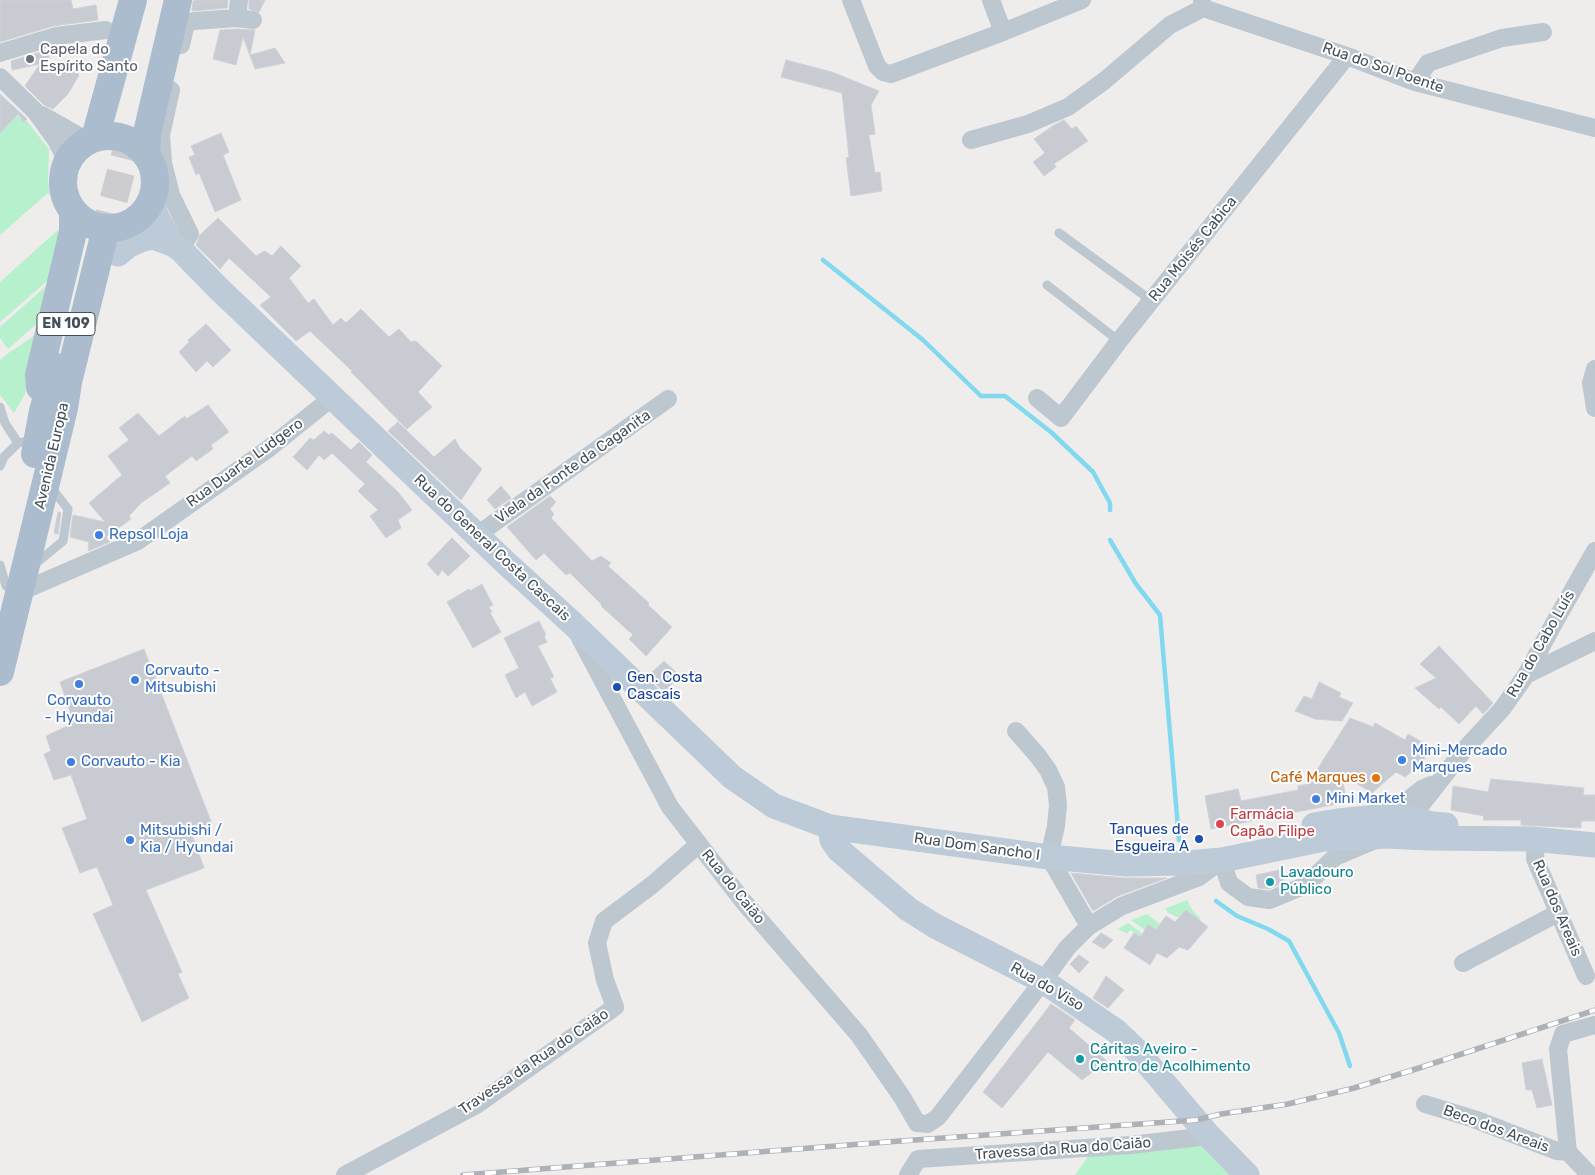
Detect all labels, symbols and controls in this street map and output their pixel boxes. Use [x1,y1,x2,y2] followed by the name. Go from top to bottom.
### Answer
[1320,39,1446,97] street label: Rua do Sol Poente
[40,41,138,76] place label: Capela do Espírito Santo
[24,53,36,65] marker: Capela do Espírito Santo
[1145,193,1241,305] street label: Rua Moisés Cabica
[37,312,95,336] road number: EN 109
[31,401,73,511] street label: Avenida Europa
[492,406,654,528] street label: Viela da Fonte da Caganita
[183,415,307,511] street label: Rua Duarte Ludgero
[410,471,574,625] street label: Rua do General Costa Cascais
[109,526,189,544] place label: Repsol Loja
[93,529,105,541] marker: Repsol Loja
[1503,588,1579,700] street label: Rua do Cabo Luís
[145,662,220,697] place label: Corvauto - Mitsubishi
[627,669,703,704] place label: Gen. Costa Cascais
[129,674,141,686] marker: Corvauto - Mitsubishi
[73,678,85,690] marker: Corvauto - Hyundai
[611,681,623,693] marker: Gen. Costa Cascais
[45,692,113,727] place label: Corvauto - Hyundai
[1412,742,1507,777] place label: Mini-Mercado Marques
[81,753,181,771] place label: Corvauto - Kia
[1396,754,1408,766] marker: Mini-Mercado Marques
[65,756,77,768] marker: Corvauto - Kia
[1270,769,1366,787] place label: Café Marques
[1370,772,1382,784] marker: Café Marques
[1326,790,1405,808] place label: Mini Market
[1310,793,1322,805] marker: Mini Market
[1230,806,1315,841] place label: Farmácia Capão Filipe
[1214,818,1226,830] marker: Farmácia Capão Filipe
[1109,821,1189,856] place label: Tanques de Esgueira A
[140,822,233,857] place label: Mitsubishi / Kia / Hyundai
[913,829,1041,865] street label: Rua Dom Sancho I
[1193,833,1205,845] marker: Tanques de Esgueira A
[124,834,136,846] marker: Mitsubishi / Kia / Hyundai
[697,846,769,928] street label: Rua do Caião
[1529,857,1585,959] street label: Rua dos Areais
[1280,864,1354,899] place label: Lavadouro Público
[1264,876,1276,888] marker: Lavadouro Público
[1007,959,1087,1015] street label: Rua do Viso
[456,1005,612,1119] street label: Travessa da Rua do Caião
[1090,1041,1251,1076] place label: Cáritas Aveiro - Centro de Acolhimento
[1074,1053,1086,1065] marker: Cáritas Aveiro - Centro de Acolhimento
[1441,1101,1551,1157] street label: Beco dos Areais
[974,1134,1152,1164] street label: Travessa da Rua do Caião

